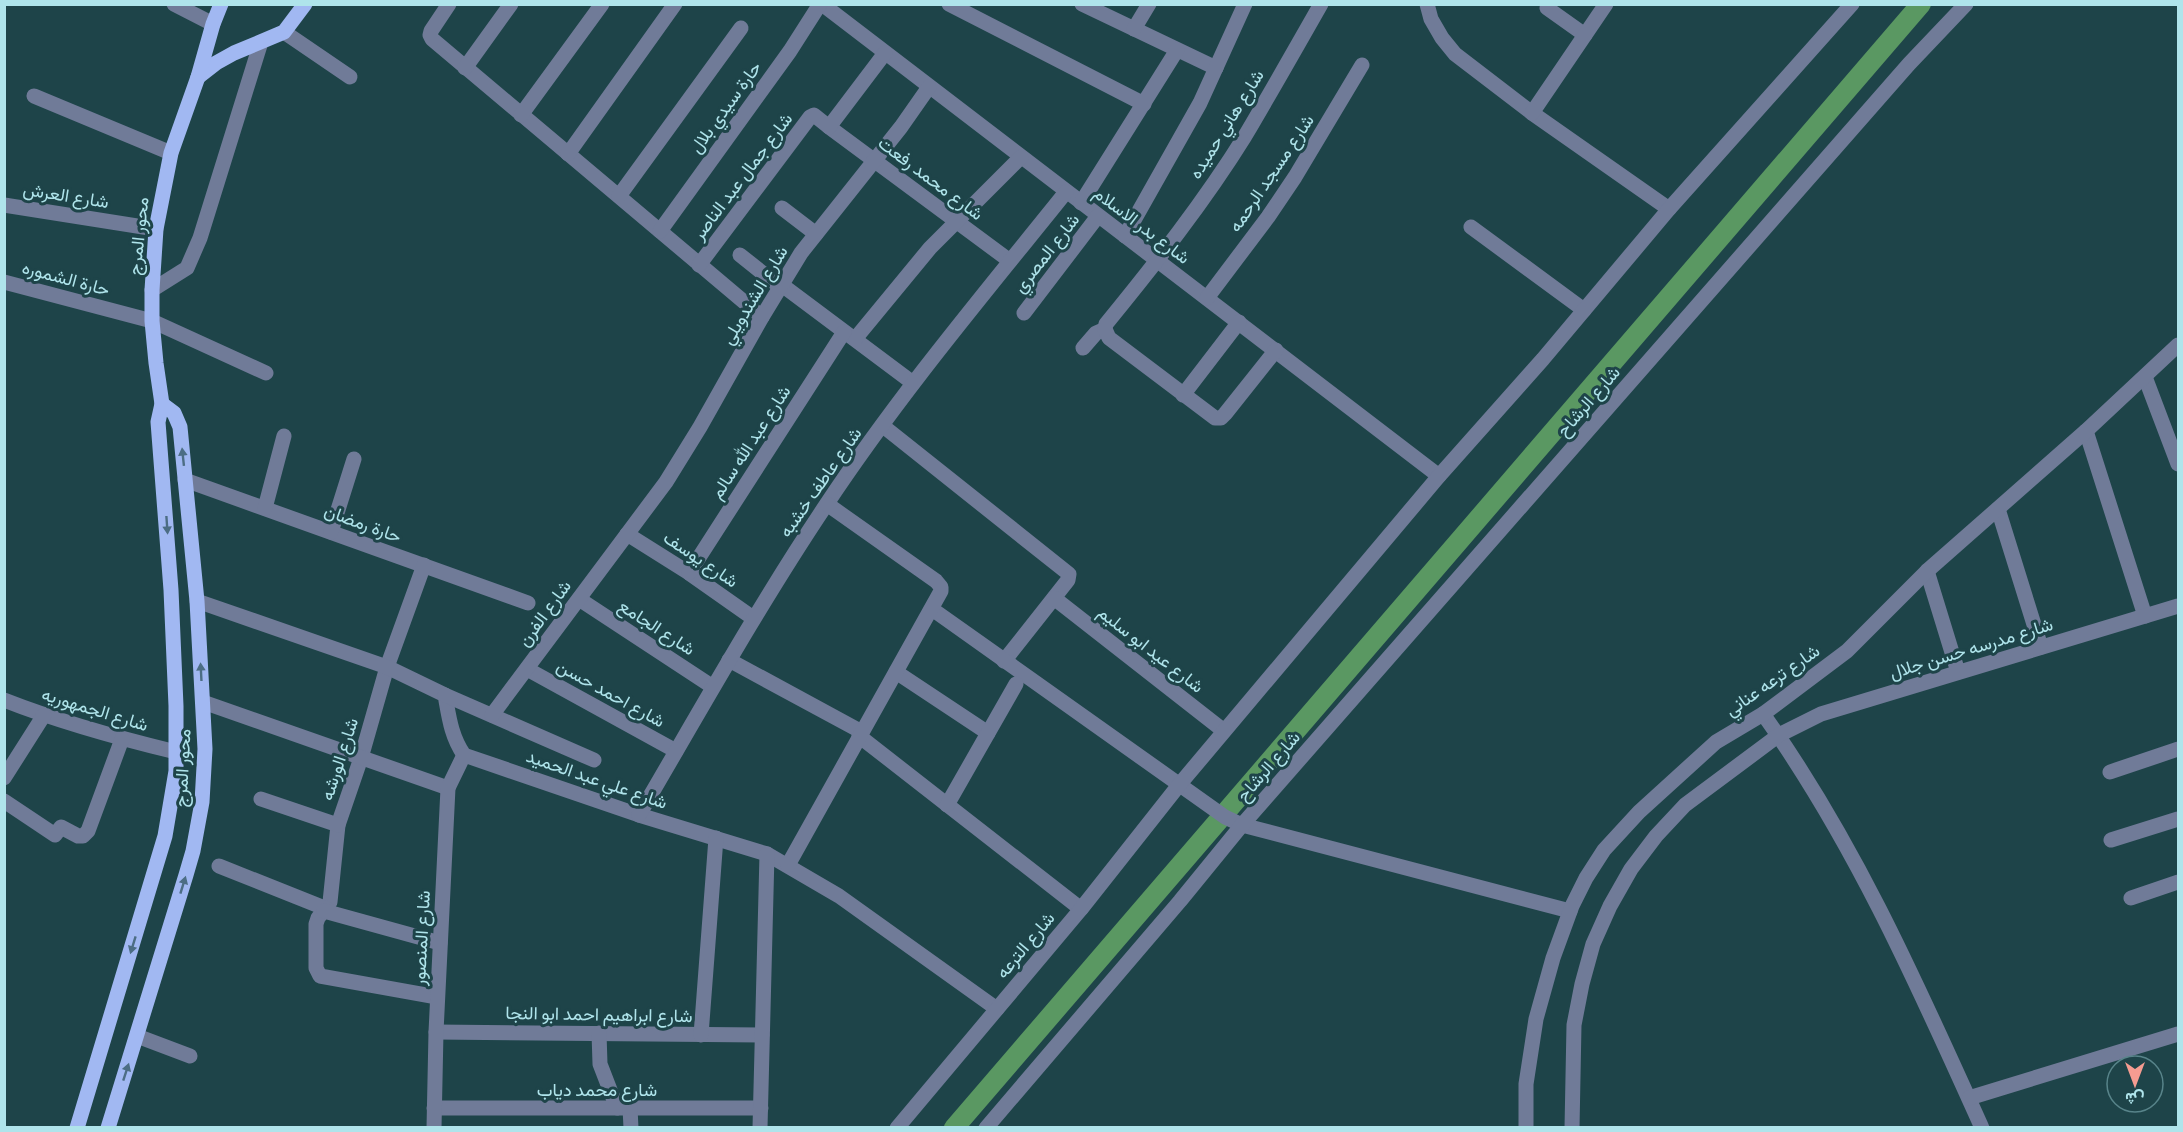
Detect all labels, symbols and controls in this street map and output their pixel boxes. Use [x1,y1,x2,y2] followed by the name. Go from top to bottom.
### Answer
[684,56,769,160] street label: حارة سيدي بلال
[1183,65,1272,185] street label: شارع هاني حميده
[686,108,798,246] street label: شارع جمال عبد الناصر
[1223,110,1320,237] street label: شارع مسجد الرحمه
[873,131,988,226] street label: شارع محمد رفعت
[21,177,111,214] street label: شارع العرش
[1089,181,1195,270] street label: شارع بدر الاسلام
[122,196,155,276] street label: محور المرج
[1008,209,1087,300] street label: شارع المصري
[716,241,796,351] street label: شارع الشندويلي
[20,255,112,301] street label: حارة الشموره
[1551,361,1626,442] street label: شارع الرشاح
[705,381,796,504] street label: شارع عبد الله سالم
[774,422,867,542] street label: شارع عاطف خشبه
[178,447,187,466] one-way arrow
[321,498,405,548] street label: حارة رمضان
[162,515,171,534] one-way arrow
[659,526,743,593] street label: شارع يوسف
[512,575,577,651] street label: شارع الفرن
[614,594,700,661] street label: شارع الجامع
[1093,600,1209,698] street label: شارع عيد ابو سليم
[1886,612,2056,685] street label: شارع مدرسه حسن جلال
[1720,639,1826,724] street label: شارع ترعه عناني
[552,654,669,733] street label: شارع احمد حسن
[196,662,206,681] one-way arrow
[39,682,151,737] street label: شارع الجمهوريه
[315,715,364,804] street label: شارع الورشه
[1231,726,1306,807] street label: شارع الرشاح
[168,728,197,808] street label: محور المرج
[522,744,671,818] street label: شارع علي عبد الحميد
[179,876,188,894] one-way arrow
[407,890,436,987] street label: شارع المنصور
[990,907,1060,984] street label: شارع الترعه
[128,936,137,954] one-way arrow
[505,1001,693,1028] street label: شارع ابراهيم احمد ابو النجا
[2105,1054,2165,1114] north arrow
[121,1063,131,1081] one-way arrow
[537,1078,657,1102] street label: شارع محمد دياب
[2125,1089,2145,1109] text: ش

